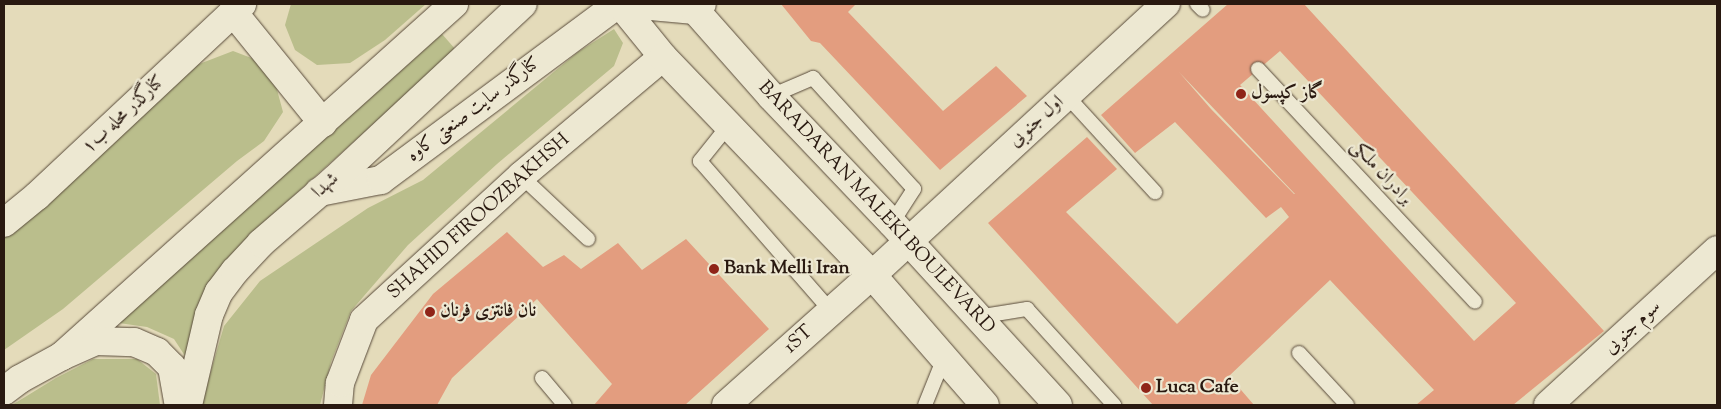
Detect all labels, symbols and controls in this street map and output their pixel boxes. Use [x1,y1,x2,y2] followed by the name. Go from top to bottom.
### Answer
[403,53,545,167] street label: کنارگذر سایت صنعتی کاوه
[78,71,170,159] street label: کنارگذر محله ب۱
[753,77,999,339] street label: BARADARAN MALEKI BOULEVARD
[1251,83,1323,105] place label: گاز کپسول
[1235,88,1247,100] marker: گاز کپسول
[1005,91,1069,153] street label: اول جنوبی
[383,129,575,305] street label: SHAHID FIROOZBAKHSH
[1345,136,1417,210] street label: برادران ملکی
[308,168,344,204] street label: شهدا
[724,258,850,280] place label: Bank Melli Iran
[708,263,720,275] marker: Bank Melli Iran
[1600,296,1666,360] street label: سوم جنوبی
[440,301,536,323] place label: نان فانتزی فرنان
[424,306,436,318] marker: نان فانتزی فرنان
[780,321,818,359] street label: 1ST
[1156,377,1239,399] place label: Luca Cafe
[1140,382,1152,394] marker: Luca Cafe

